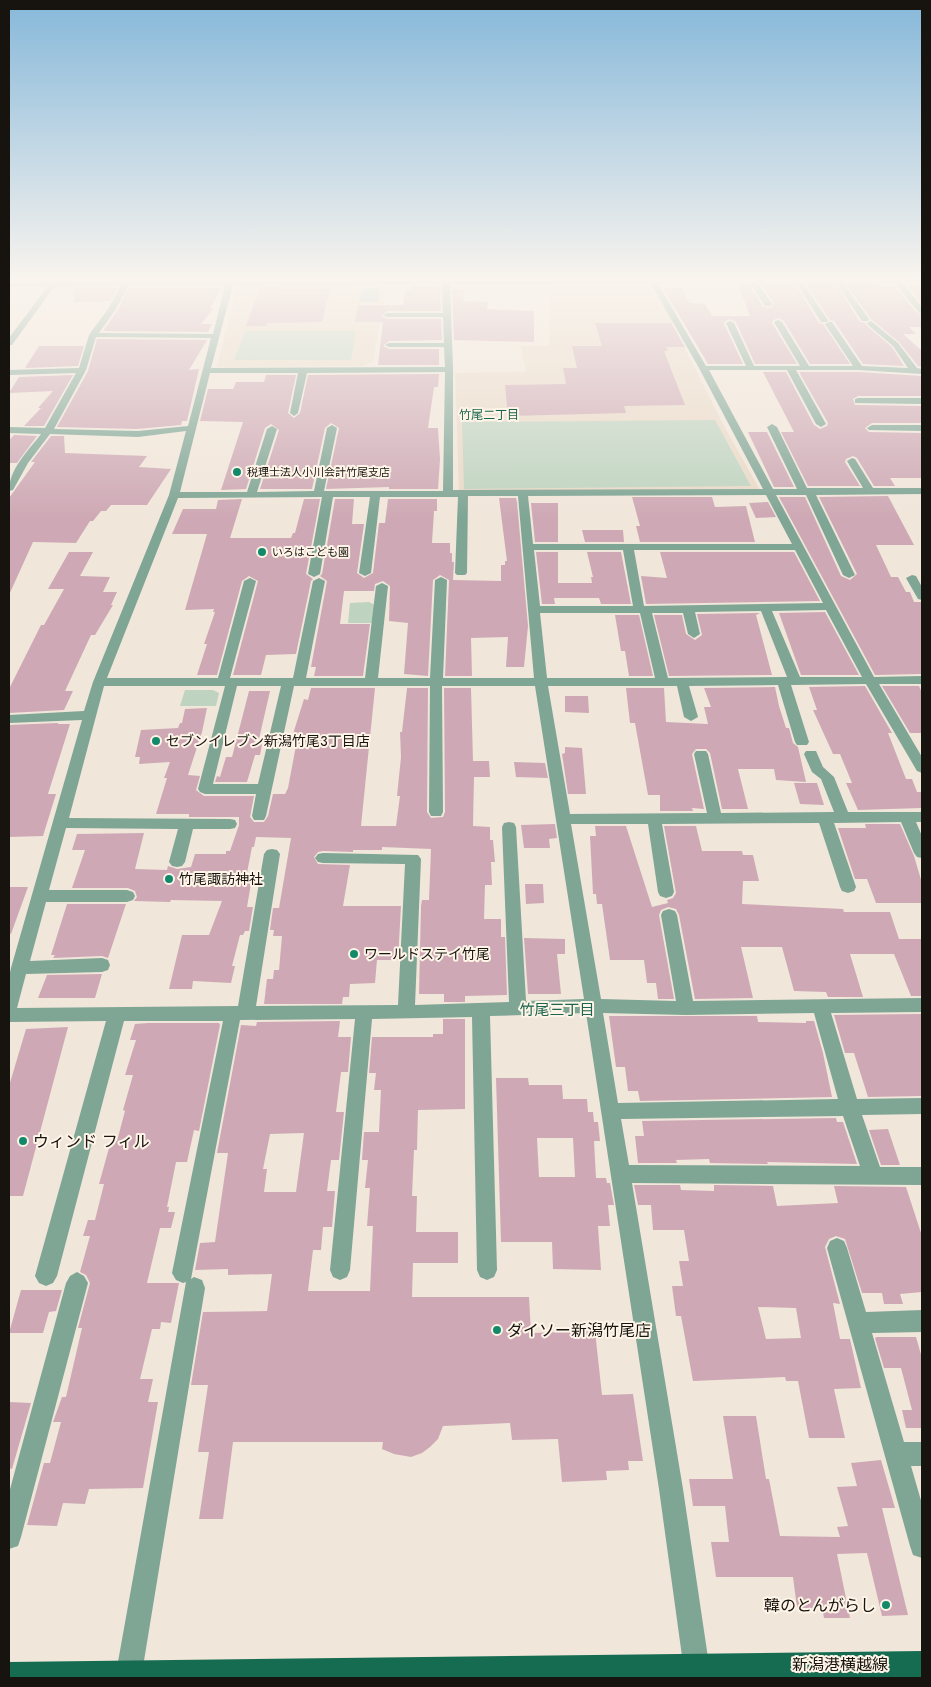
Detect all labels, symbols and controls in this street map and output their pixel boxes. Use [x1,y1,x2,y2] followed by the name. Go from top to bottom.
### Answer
[459,406,519,424] district label: 竹尾二丁目
[247,464,390,480] place label: 税理士法人小川会計竹尾支店
[231,466,243,478] marker: 税理士法人小川会計竹尾支店
[272,544,349,560] place label: いろはこども園
[256,546,268,558] marker: いろはこども園
[166,731,370,751] place label: セブンイレブン新潟竹尾3丁目店
[150,735,162,747] marker: セブンイレブン新潟竹尾3丁目店
[179,869,263,889] place label: 竹尾諏訪神社
[163,873,175,885] marker: 竹尾諏訪神社
[364,944,490,964] place label: ワールドステイ竹尾
[348,948,360,960] marker: ワールドステイ竹尾
[519,999,595,1021] district label: 竹尾三丁目
[33,1130,149,1153] place label: ウィンド フィル
[17,1135,29,1147] marker: ウィンド フィル
[507,1319,651,1342] place label: ダイソー新潟竹尾店
[491,1324,503,1336] marker: ダイソー新潟竹尾店
[764,1594,876,1617] place label: 韓のとんがらし
[880,1599,892,1611] marker: 韓のとんがらし
[792,1653,888,1676] street label: 新潟港横越線

